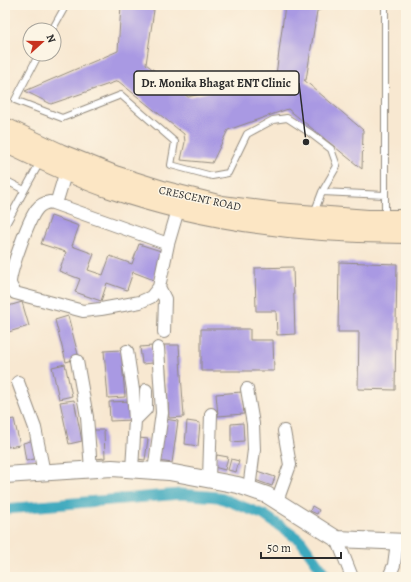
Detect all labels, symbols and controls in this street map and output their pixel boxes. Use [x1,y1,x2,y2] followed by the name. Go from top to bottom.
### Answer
[22,22,62,62] north arrow
[42,32,59,45] text: N
[134,71,299,95] callout: Dr. Monika Bhagat ENT Clinic
[141,75,291,91] text: Dr. Monika Bhagat ENT Clinic
[158,182,243,215] street label: CRESCENT ROAD
[261,534,341,560] scale bar
[267,540,291,556] text: 50 m

